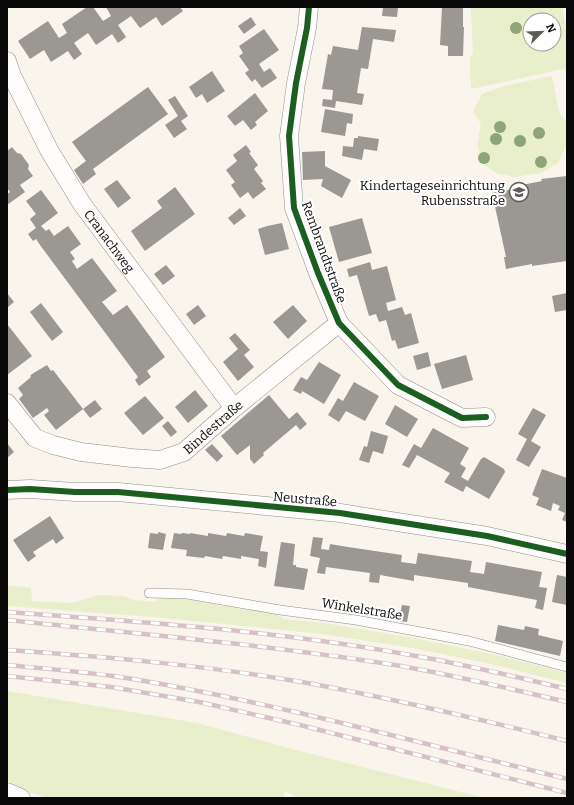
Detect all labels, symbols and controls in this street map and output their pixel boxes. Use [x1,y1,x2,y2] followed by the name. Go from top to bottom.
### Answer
[522,12,562,52] north arrow
[543,22,559,35] text: N
[360,178,505,208] place label: Kindertageseinrichtung Rubensstraße
[508,181,530,203] school or university icon: Kindertageseinrichtung Rubensstraße
[299,199,349,305] street label: Rembrandtstraße
[81,207,138,275] street label: Cranachweg
[180,397,245,457] street label: Bindestraße
[272,489,338,509] street label: Neustraße
[321,595,403,623] street label: Winkelstraße

